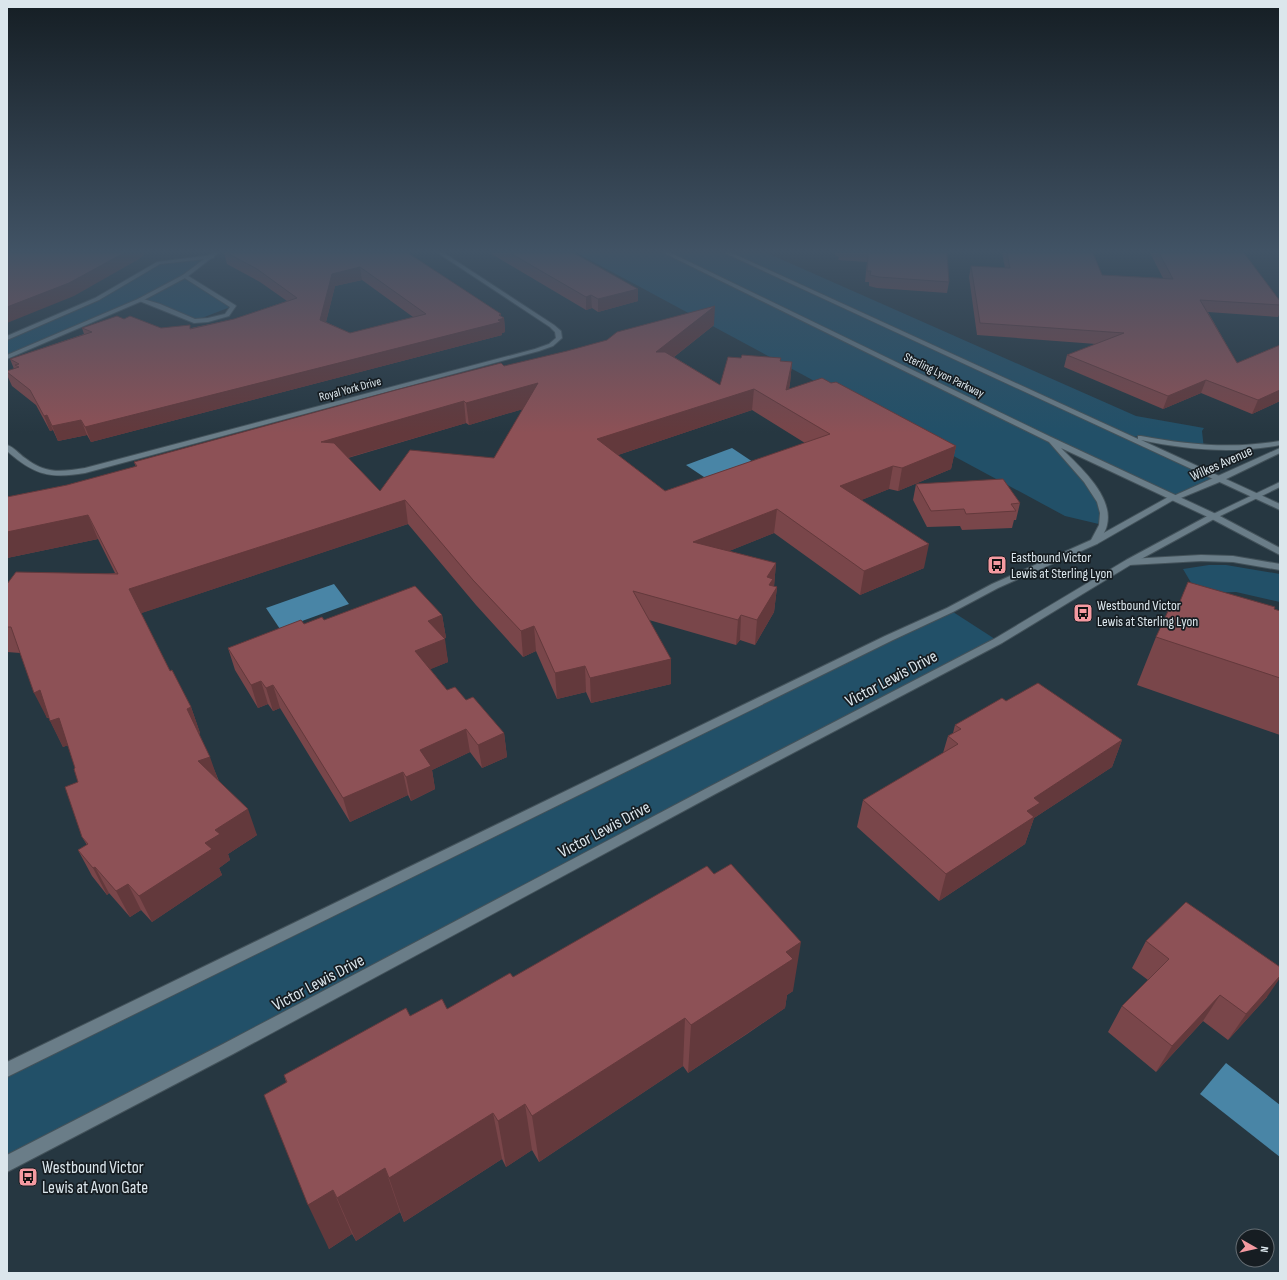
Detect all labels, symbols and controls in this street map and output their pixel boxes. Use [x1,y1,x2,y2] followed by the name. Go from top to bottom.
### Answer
[901,350,987,402] street label: Sterling Lyon Parkway
[317,374,383,405] street label: Royal York Drive
[1187,442,1255,485] street label: Wilkes Avenue
[1011,549,1112,582] place label: Eastbound Victor Lewis at Sterling Lyon
[986,554,1008,576] bus stop icon: Eastbound Victor Lewis at Sterling Lyon
[1097,597,1198,630] place label: Westbound Victor Lewis at Sterling Lyon
[1072,602,1094,624] bus stop icon: Westbound Victor Lewis at Sterling Lyon
[842,646,941,711] street label: Victor Lewis Drive
[555,797,654,862] street label: Victor Lewis Drive
[269,950,368,1015] street label: Victor Lewis Drive
[42,1158,148,1198] place label: Westbound Victor Lewis at Avon Gate
[17,1166,39,1188] bus stop icon: Westbound Victor Lewis at Avon Gate
[1235,1228,1275,1268] north arrow
[1258,1246,1271,1253] text: N

